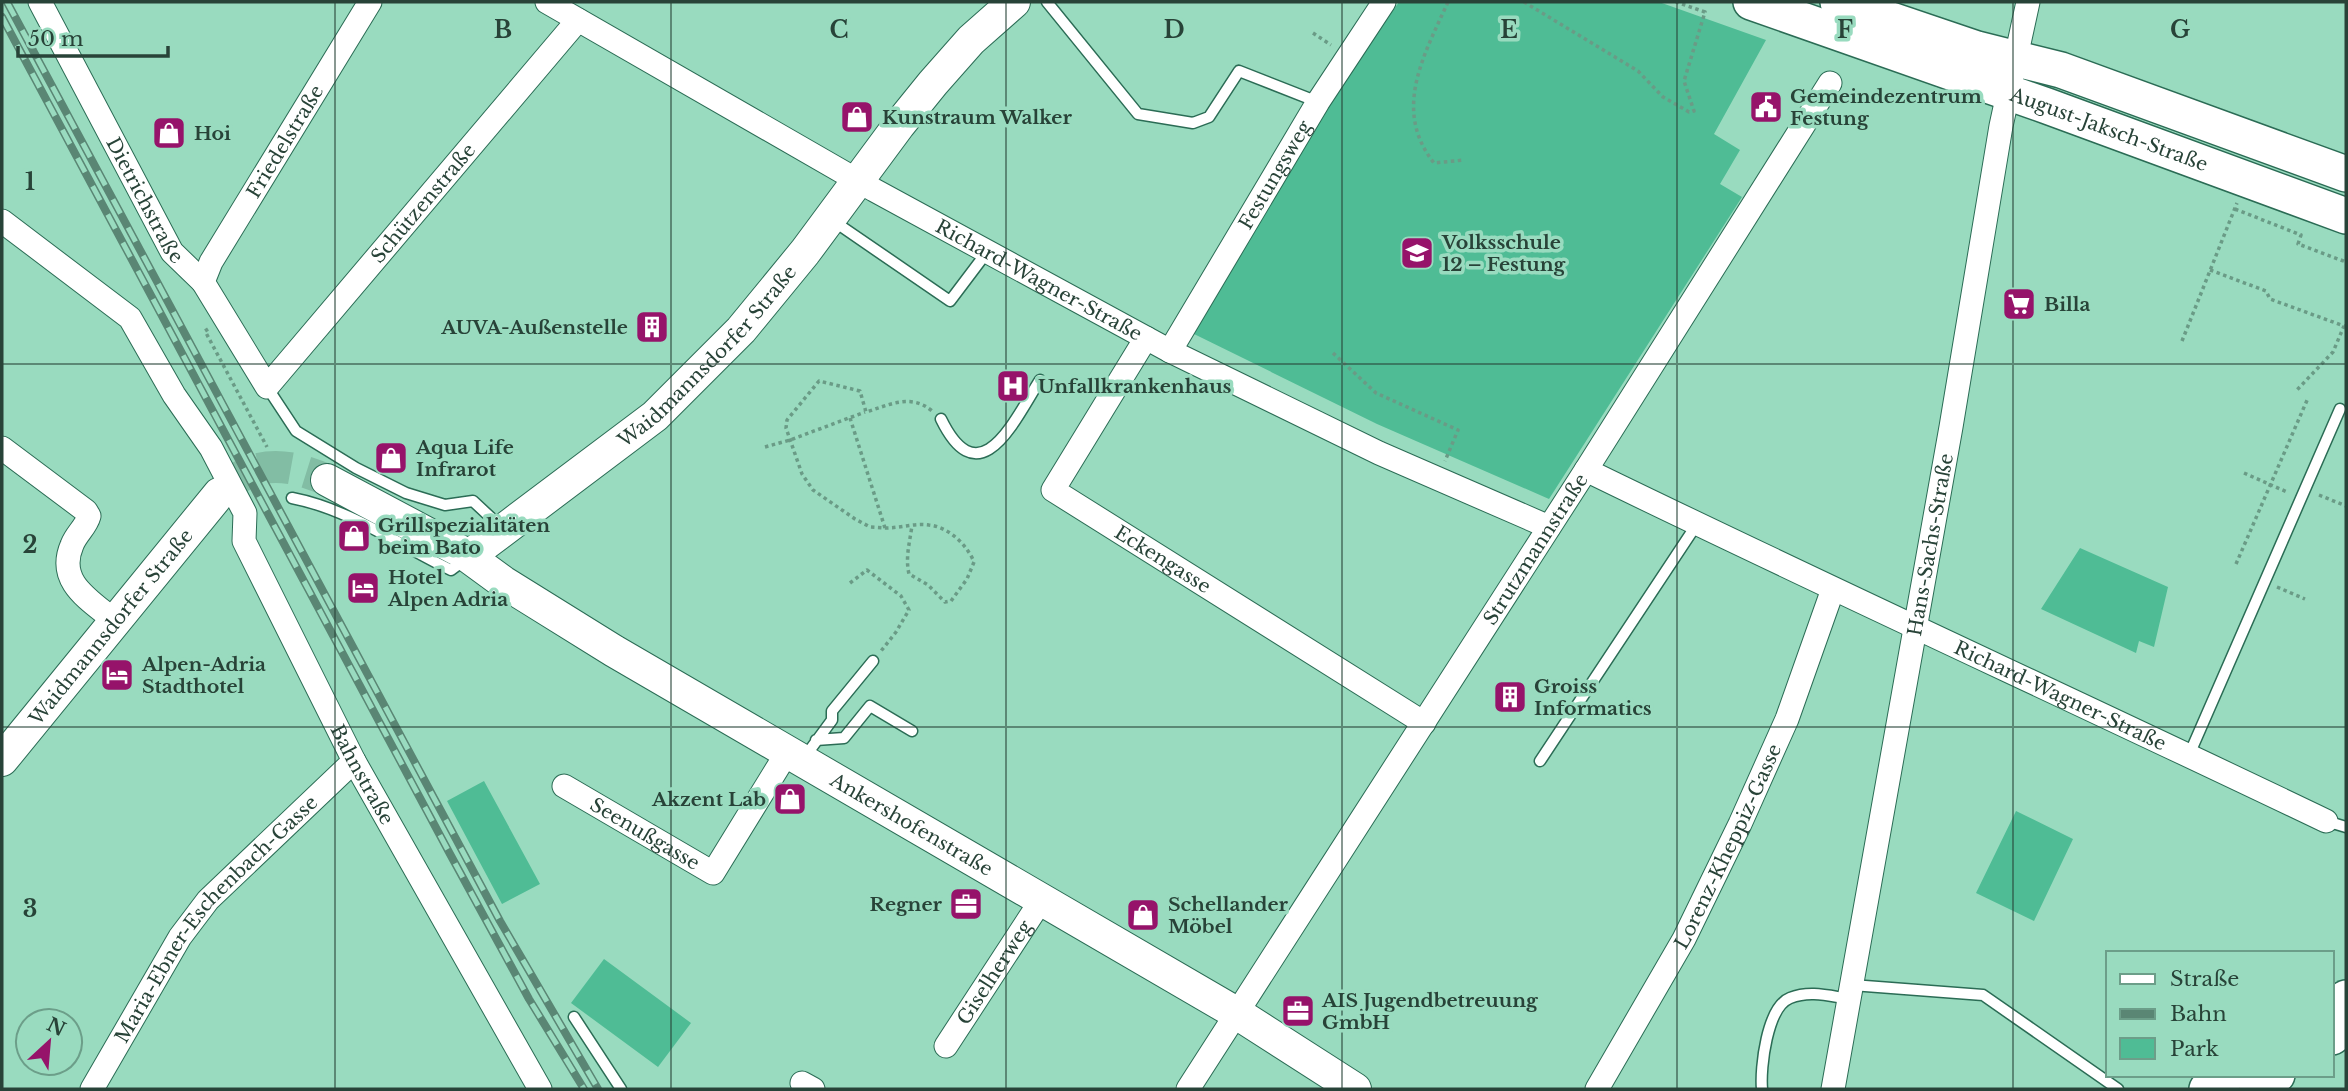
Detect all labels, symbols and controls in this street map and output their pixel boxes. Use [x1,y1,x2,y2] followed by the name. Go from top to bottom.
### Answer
[18,14,168,58] scale bar
[494,16,512,44] text: B
[830,16,848,44] text: C
[1163,16,1185,44] text: D
[1500,16,1518,44] text: E
[1837,16,1853,44] text: F
[2170,16,2190,44] text: G
[28,26,84,52] text: 50 m
[242,81,328,202] street label: Friedelstraße
[2006,82,2211,176] street label: August-Jaksch-Straße
[1790,85,1982,130] place label: Gemeindezentrum Festung
[1747,88,1785,126] public building icon: Gemeindezentrum Festung
[838,98,876,136] shop icon: Kunstraum Walker
[882,106,1072,129] place label: Kunstraum Walker
[150,114,188,152] shop icon: Hoi
[1234,116,1316,233] street label: Festungsweg
[194,122,231,145] place label: Hoi
[102,133,188,268] street label: Dietrichstraße
[366,139,480,267] street label: Schützenstraße
[25,168,35,196] text: 1
[932,214,1146,345] street label: Richard-Wagner-Straße
[1441,231,1567,276] place label: Volksschule 12 – Festung
[1398,234,1436,272] school or university icon: Volksschule 12 – Festung
[612,260,801,452] street label: Waidmannsdorfer Straße
[2000,285,2038,323] supermarket icon: Billa
[2044,293,2090,316] place label: Billa
[633,308,671,346] building icon: AUVA-Außenstelle
[440,316,628,339] place label: AUVA-Außenstelle
[994,367,1032,405] hospital icon: Unfallkrankenhaus
[1038,375,1232,398] place label: Unfallkrankenhaus
[415,436,514,481] place label: Aqua Life Infrarot
[372,439,410,477] shop icon: Aqua Life Infrarot
[1902,451,1958,638] street label: Hans-Sachs-Straße
[1478,469,1592,629] street label: Strutzmannstraße
[377,514,550,559] place label: Grillspezialitäten beim Bato
[335,517,373,555] shop icon: Grillspezialitäten beim Bato
[1111,520,1215,598] street label: Eckengasse
[23,524,197,730] street label: Waidmannsdorfer Straße
[23,531,37,559] text: 2
[387,566,508,611] place label: Hotel Alpen Adria
[344,569,382,607] hotel icon: Hotel Alpen Adria
[1951,636,2170,755] street label: Richard-Wagner-Straße
[141,653,266,698] place label: Alpen-Adria Stadthotel
[98,656,136,694] hotel icon: Alpen-Adria Stadthotel
[1534,675,1652,720] place label: Groiss Informatics
[1491,678,1529,716] building icon: Groiss Informatics
[326,720,399,828] street label: Bahnstraße
[1669,740,1786,953] street label: Lorenz-Kheppiz-Gasse
[826,768,997,880] street label: Ankershofenstraße
[771,780,809,818] shop icon: Akzent Lab
[651,788,766,811] place label: Akzent Lab
[110,791,322,1047] street label: Maria-Ebner-Eschenbach-Gasse
[586,792,704,874] street label: Seenußgasse
[947,885,985,923] office icon: Regner
[870,893,943,916] place label: Regner
[1168,893,1289,938] place label: Schellander Möbel
[23,895,37,923] text: 3
[1124,896,1162,934] shop icon: Schellander Möbel
[952,915,1037,1029] street label: Giselherweg
[2106,951,2334,1077] legend
[2170,966,2239,992] text: Straße
[1321,989,1539,1034] place label: AIS Jugendbetreuung GmbH
[1279,992,1317,1030] office icon: AIS Jugendbetreuung GmbH
[2170,1001,2227,1027] text: Bahn
[14,1007,84,1077] north arrow
[43,1013,69,1041] text: N
[2170,1036,2219,1062] text: Park

